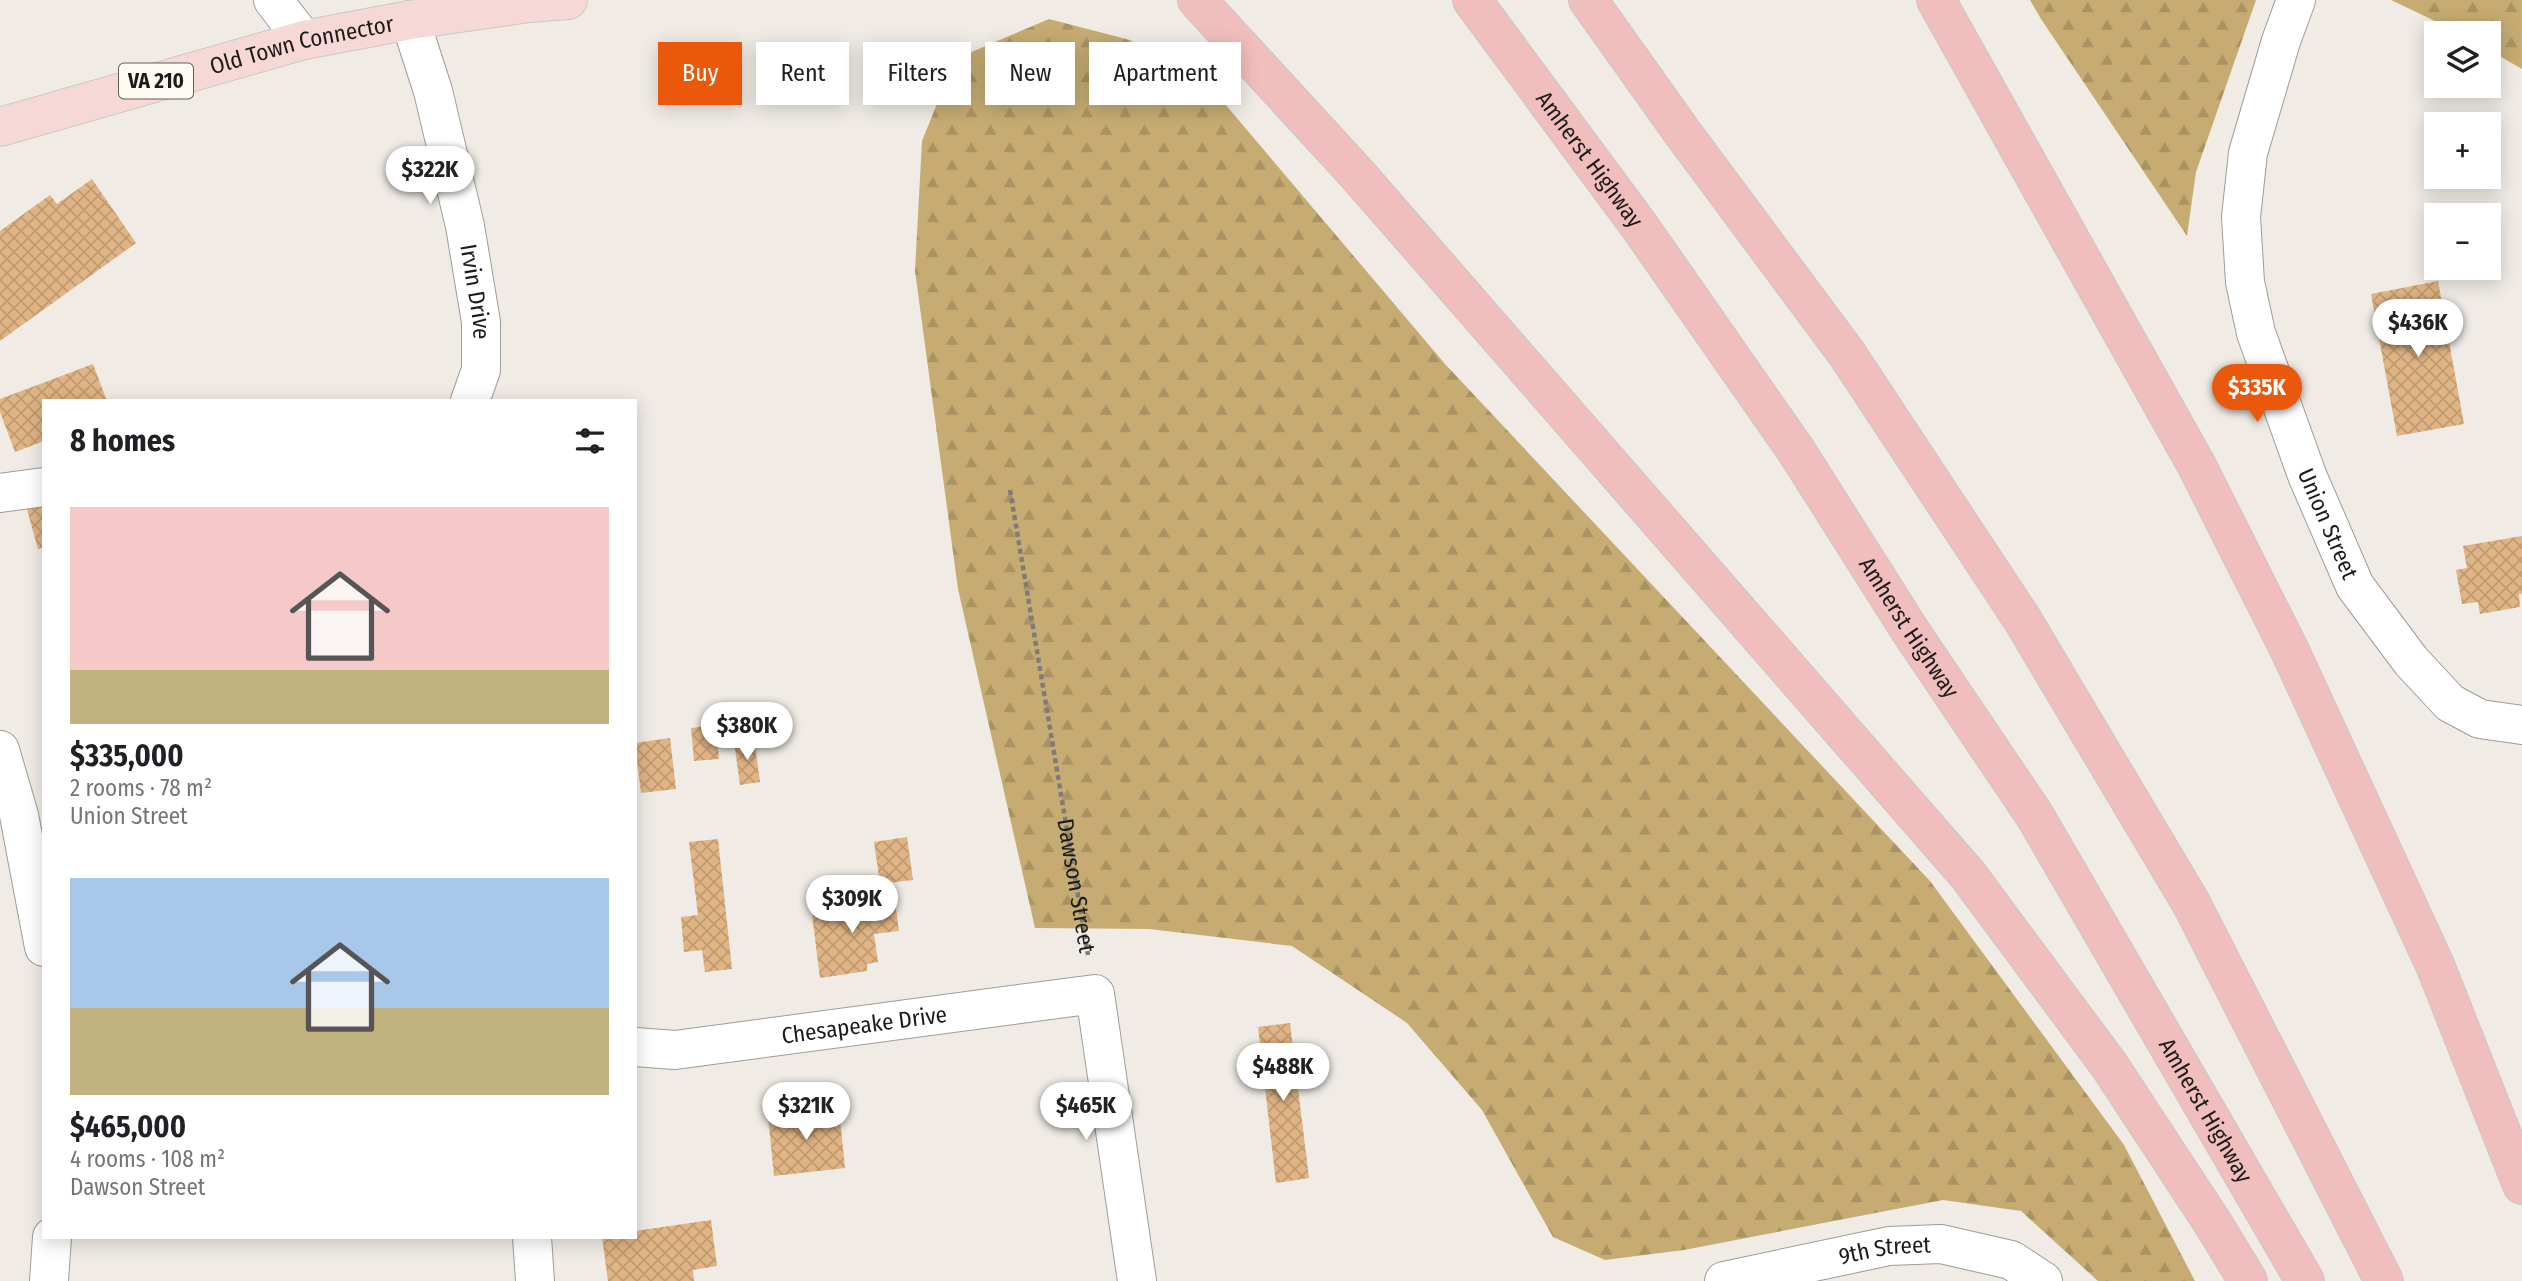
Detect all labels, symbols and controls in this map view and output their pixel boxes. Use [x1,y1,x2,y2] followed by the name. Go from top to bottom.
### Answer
[206,9,396,80] street label: Old Town Connector
[2424,21,2501,280] map controls
[2424,21,2501,98] button: layers
[658,42,742,105] chip: Buy
[756,42,849,105] chip: Rent
[863,42,971,105] chip: Filters
[985,42,1075,105] chip: New
[1089,42,1241,105] chip: Apartment
[119,64,193,98] road number: VA 210
[1530,86,1650,233] street label: Amherst Highway
[2424,112,2501,189] button: +
[381,146,479,206] pin: $322K
[402,155,458,183] text: $322K
[2424,203,2501,280] button: −
[454,242,495,339] street label: Irvin Drive
[2369,300,2467,359] pin: $436K
[2388,308,2448,336] text: $436K
[2208,364,2306,424] pin: $335K
[2228,373,2286,401] text: $335K
[571,422,609,460] icon: filters
[70,423,175,459] text: 8 homes
[2292,464,2364,584] street label: Union Street
[1853,552,1966,704] street label: Amherst Highway
[277,553,403,679] icon: home
[698,702,796,762] pin: $380K
[717,711,777,739] text: $380K
[70,738,184,774] text: $335,000
[70,774,212,802] text: 2 rooms · 78 m²
[70,802,188,830] text: Union Street
[1051,816,1101,955] street label: Dawson Street
[803,876,901,935] pin: $309K
[822,884,882,912] text: $309K
[277,924,403,1050] icon: home
[780,1000,949,1050] street label: Chesapeake Drive
[2153,1033,2259,1188] street label: Amherst Highway
[1234,1044,1332,1103] pin: $488K
[1253,1052,1313,1080] text: $488K
[757,1082,855,1142] pin: $321K
[1037,1082,1135,1142] pin: $465K
[778,1091,834,1119] text: $321K
[1056,1091,1116,1119] text: $465K
[70,1109,186,1145] text: $465,000
[70,1145,225,1173] text: 4 rooms · 108 m²
[70,1173,205,1201] text: Dawson Street
[1836,1230,1932,1270] street label: 9th Street

